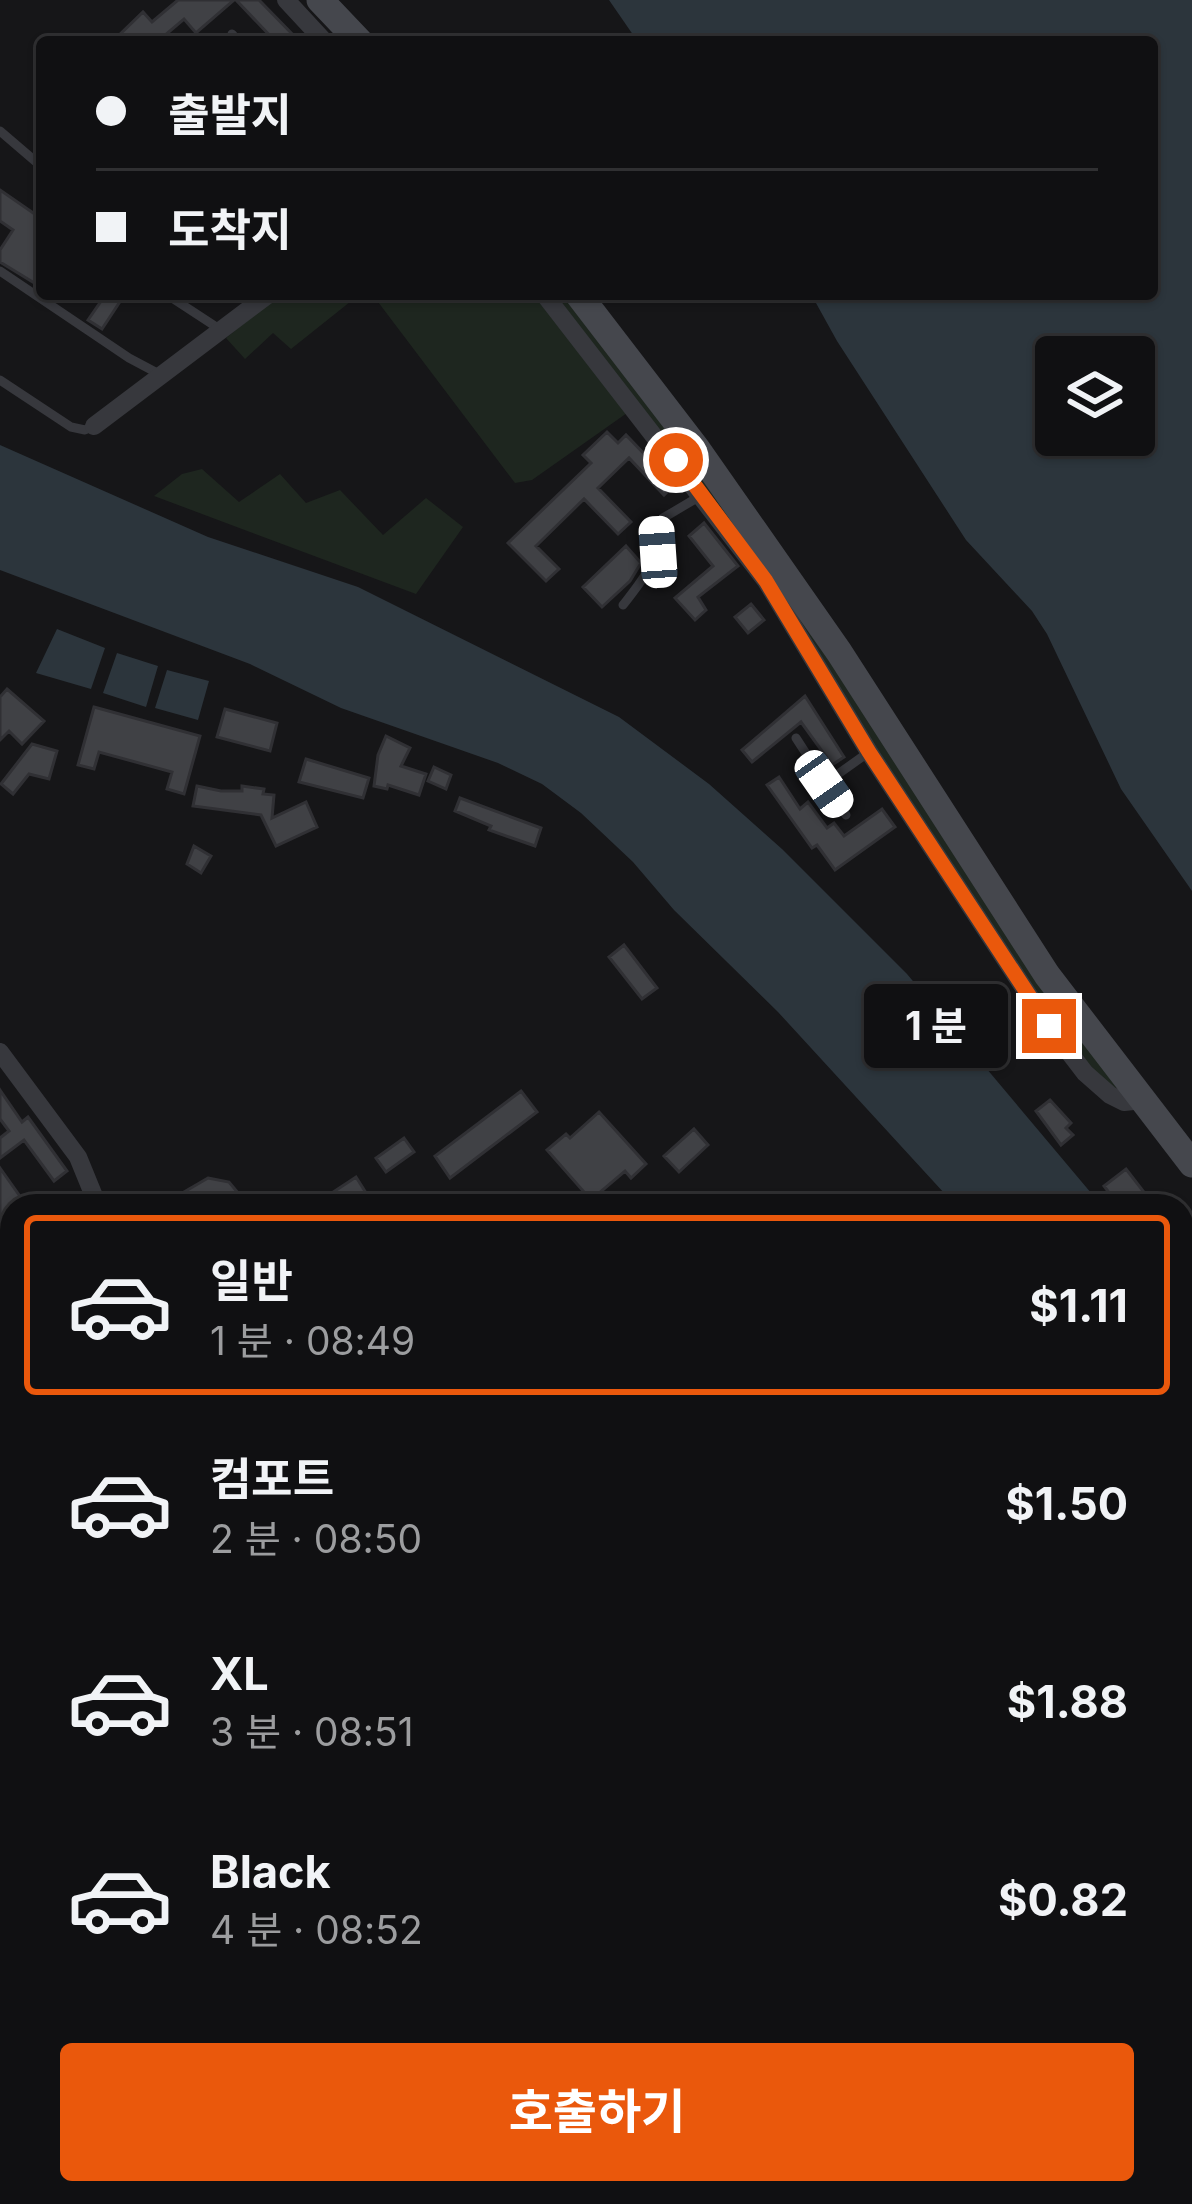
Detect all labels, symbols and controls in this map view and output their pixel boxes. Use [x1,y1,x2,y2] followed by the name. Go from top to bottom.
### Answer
[168,87,292,142] text: 출발지
[168,202,292,257] text: 도착지
[1035,336,1155,456] map controls
[1035,336,1155,456] button: layers
[649,433,703,487] route start
[638,515,678,589] car
[789,744,859,824] car
[863,984,1007,1068] callout: 1 분
[1022,999,1076,1053] route end
[905,1002,967,1049] text: 1 분
[66,1251,174,1359] icon: car
[210,1253,293,1308] text: 일반
[1029,1278,1128,1333] text: $1.11
[210,1317,415,1364] text: 1 분 · 08:49
[66,1449,174,1557] icon: car
[210,1451,334,1506] text: 컴포트
[1005,1476,1128,1531] text: $1.50
[210,1515,422,1562] text: 2 분 · 08:50
[210,1646,269,1701] text: XL
[66,1647,174,1755] icon: car
[1007,1674,1128,1729] text: $1.88
[210,1708,414,1755] text: 3 분 · 08:51
[210,1844,331,1899] text: Black
[66,1845,174,1953] icon: car
[998,1872,1128,1927] text: $0.82
[210,1906,423,1953] text: 4 분 · 08:52
[60,2043,1134,2181] button: 호출하기

